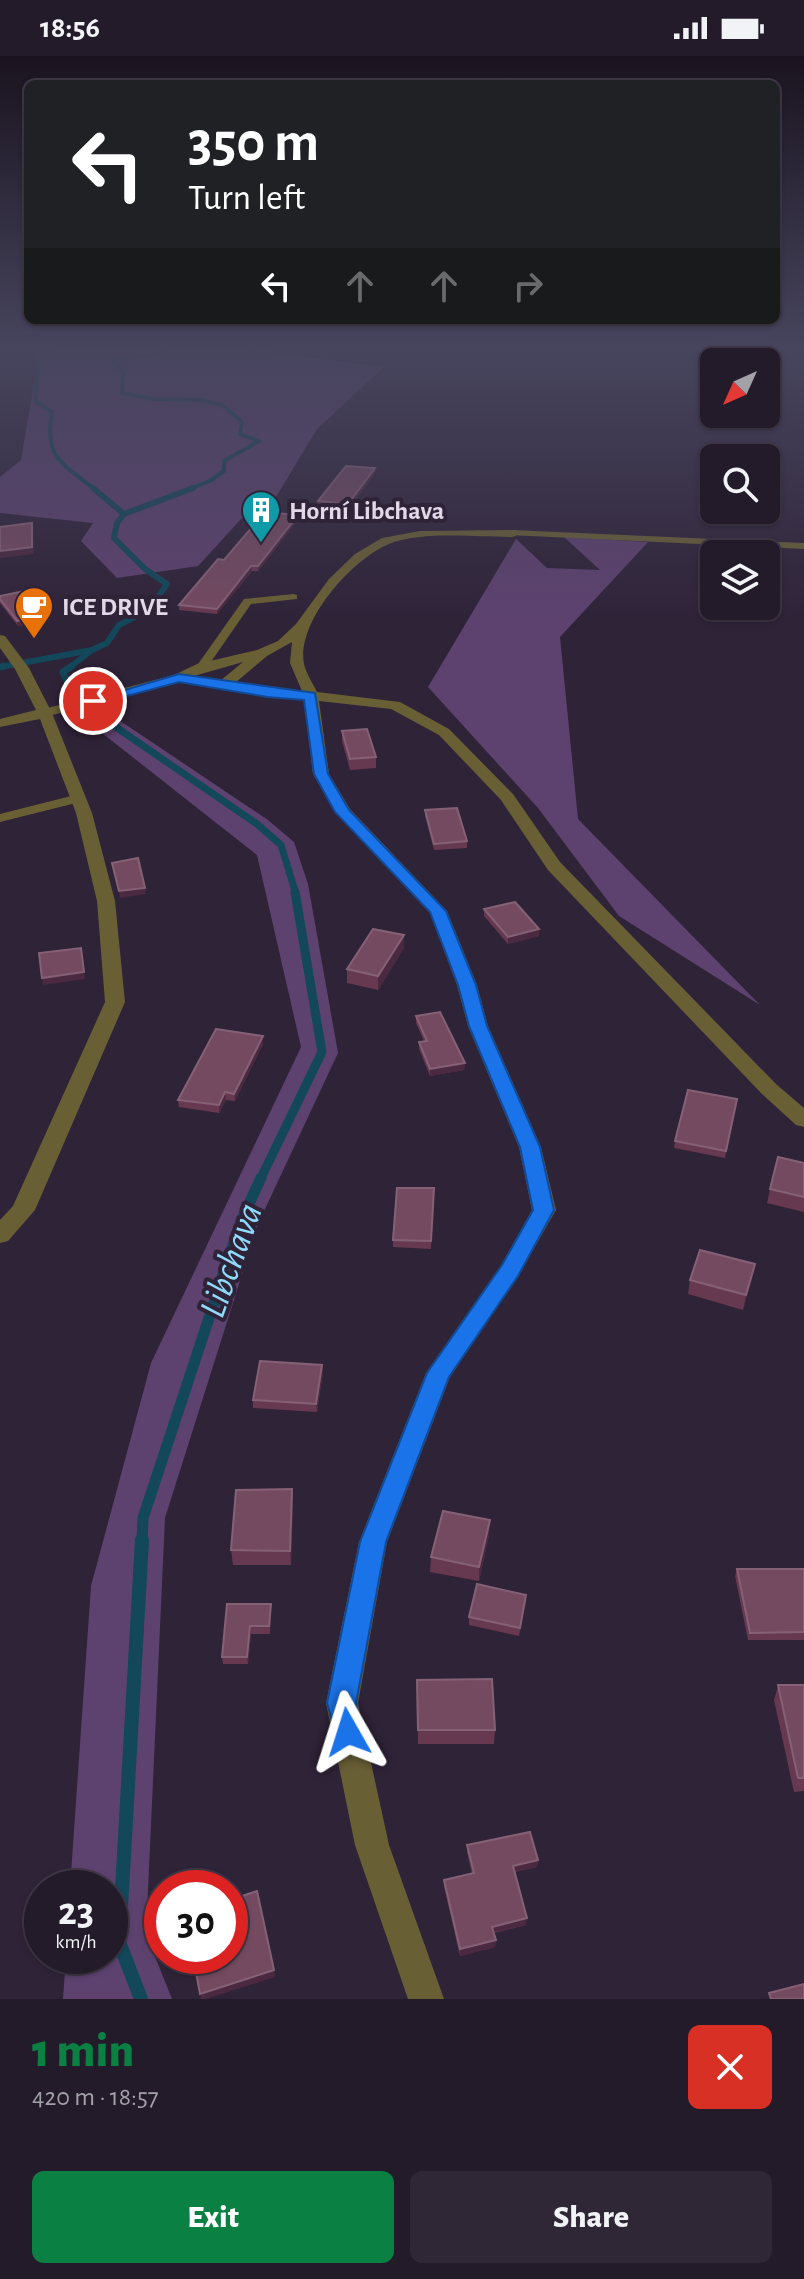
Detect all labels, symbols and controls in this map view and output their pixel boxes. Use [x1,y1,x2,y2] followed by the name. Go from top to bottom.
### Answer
[40,13,100,43] text: 18:56
[56,112,160,216] icon: left
[188,115,319,171] text: 350 m
[188,180,305,216] text: Turn left
[254,264,298,308] icon: left
[338,264,382,308] icon: ahead
[422,264,466,308] icon: ahead
[506,264,550,308] icon: right
[700,348,780,428] north arrow
[700,348,780,620] map controls
[700,444,780,524] button: search
[240,489,282,544] building icon: Horní Libchava
[289,498,444,524] place label: Horní Libchava
[700,540,780,620] button: layers
[13,585,55,640] cafe icon: ICE DRIVE
[62,594,168,620] place label: ICE DRIVE
[59,667,127,735] pin
[71,679,115,723] icon: arrive
[194,1199,270,1323] water label: Libchava
[306,1690,390,1774] position arrow
[144,1870,248,1974] speed limit sign: 30
[58,1892,94,1932] text: 23
[55,1932,97,1952] text: km/h
[688,2025,772,2109] button: close
[32,2028,134,2076] text: 1 min
[32,2084,159,2110] text: 420 m · 18:57
[32,2171,394,2263] button: Exit
[410,2171,772,2263] button: Share

